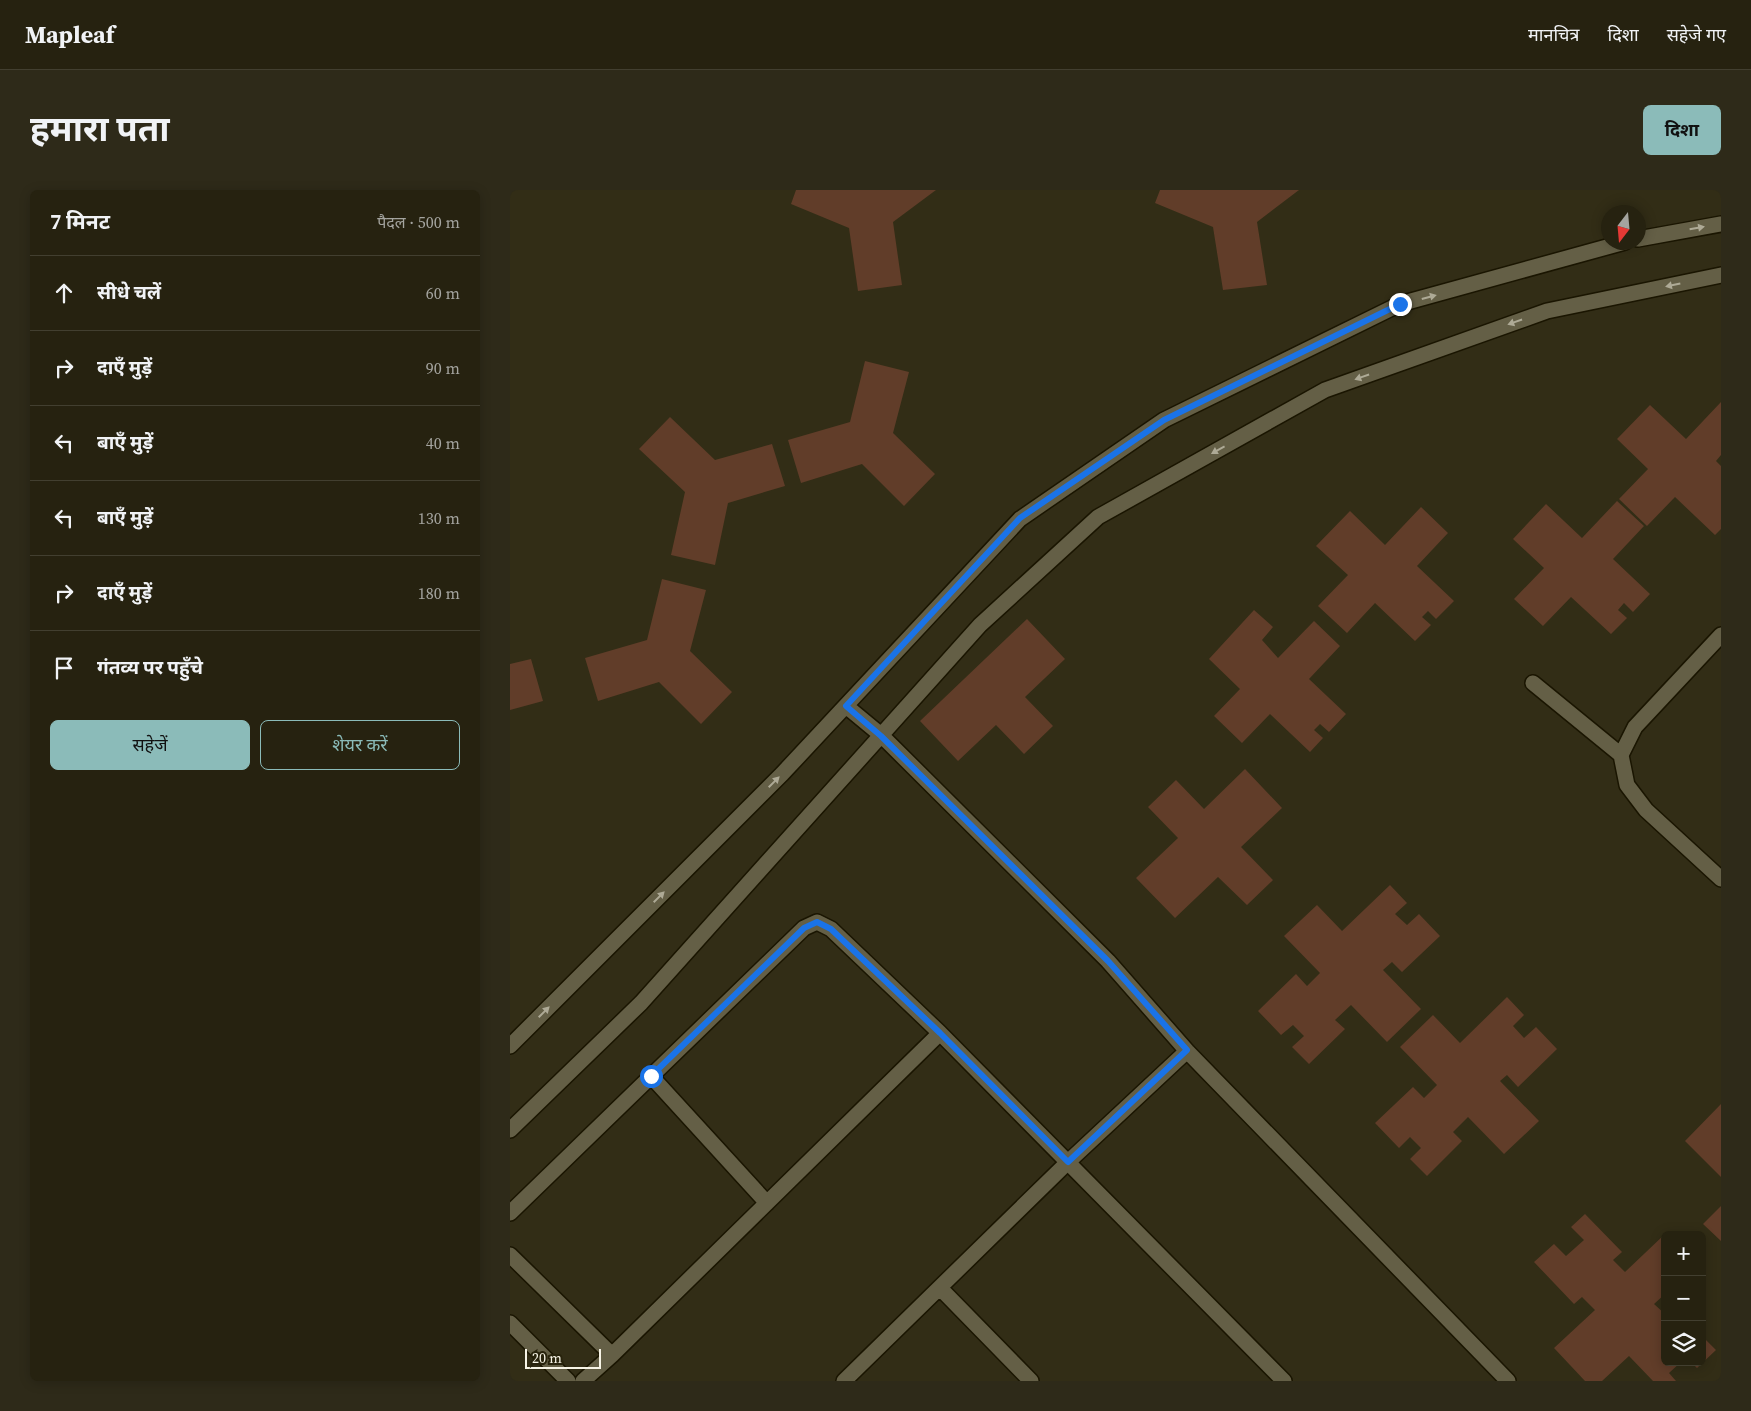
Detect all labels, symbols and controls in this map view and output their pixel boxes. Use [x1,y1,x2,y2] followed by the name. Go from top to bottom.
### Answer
[25,18,115,51] text: Mapleaf
[1528,22,1580,47] text: मानचित्र
[1608,22,1639,47] text: दिशा
[1667,22,1726,47] text: सहेजे गए
[30,105,170,153] text: हमारा पता
[1643,105,1721,155] button: दिशा
[1601,205,1646,250] north arrow
[50,207,110,236] text: 7 मिनट
[377,211,460,233] text: पैदल · 500 m
[1689,223,1705,231] one-way arrow
[50,279,78,307] icon: ahead
[97,279,161,305] text: सीधे चलें
[426,282,460,304] text: 60 m
[1665,282,1681,290] one-way arrow
[1421,292,1436,300] one-way arrow
[1389,293,1412,316] route end
[1508,319,1523,326] one-way arrow
[50,354,78,382] icon: right
[97,354,152,380] text: दाएँ मुड़ें
[426,357,460,379] text: 90 m
[1354,373,1369,381] one-way arrow
[50,429,78,457] icon: left
[97,429,153,455] text: बाएँ मुड़ें
[426,432,460,454] text: 40 m
[1210,446,1225,454] one-way arrow
[50,504,78,532] icon: left
[97,504,153,530] text: बाएँ मुड़ें
[418,507,460,529] text: 130 m
[50,579,78,607] icon: right
[97,579,152,605] text: दाएँ मुड़ें
[418,582,460,604] text: 180 m
[50,654,78,682] icon: arrive
[97,654,203,680] text: गंतव्य पर पहुँचे
[50,720,250,770] button: सहेजें
[260,720,460,770] button: शेयर करें
[768,776,780,788] one-way arrow
[653,891,665,903] one-way arrow
[538,1006,550,1018] one-way arrow
[640,1065,663,1088] route start
[1661,1231,1706,1366] map controls
[1661,1231,1706,1276] button: +
[1661,1276,1706,1321] button: −
[1661,1321,1706,1366] button: layers
[525,1346,601,1369] scale bar
[532,1348,562,1368] text: 20 m

